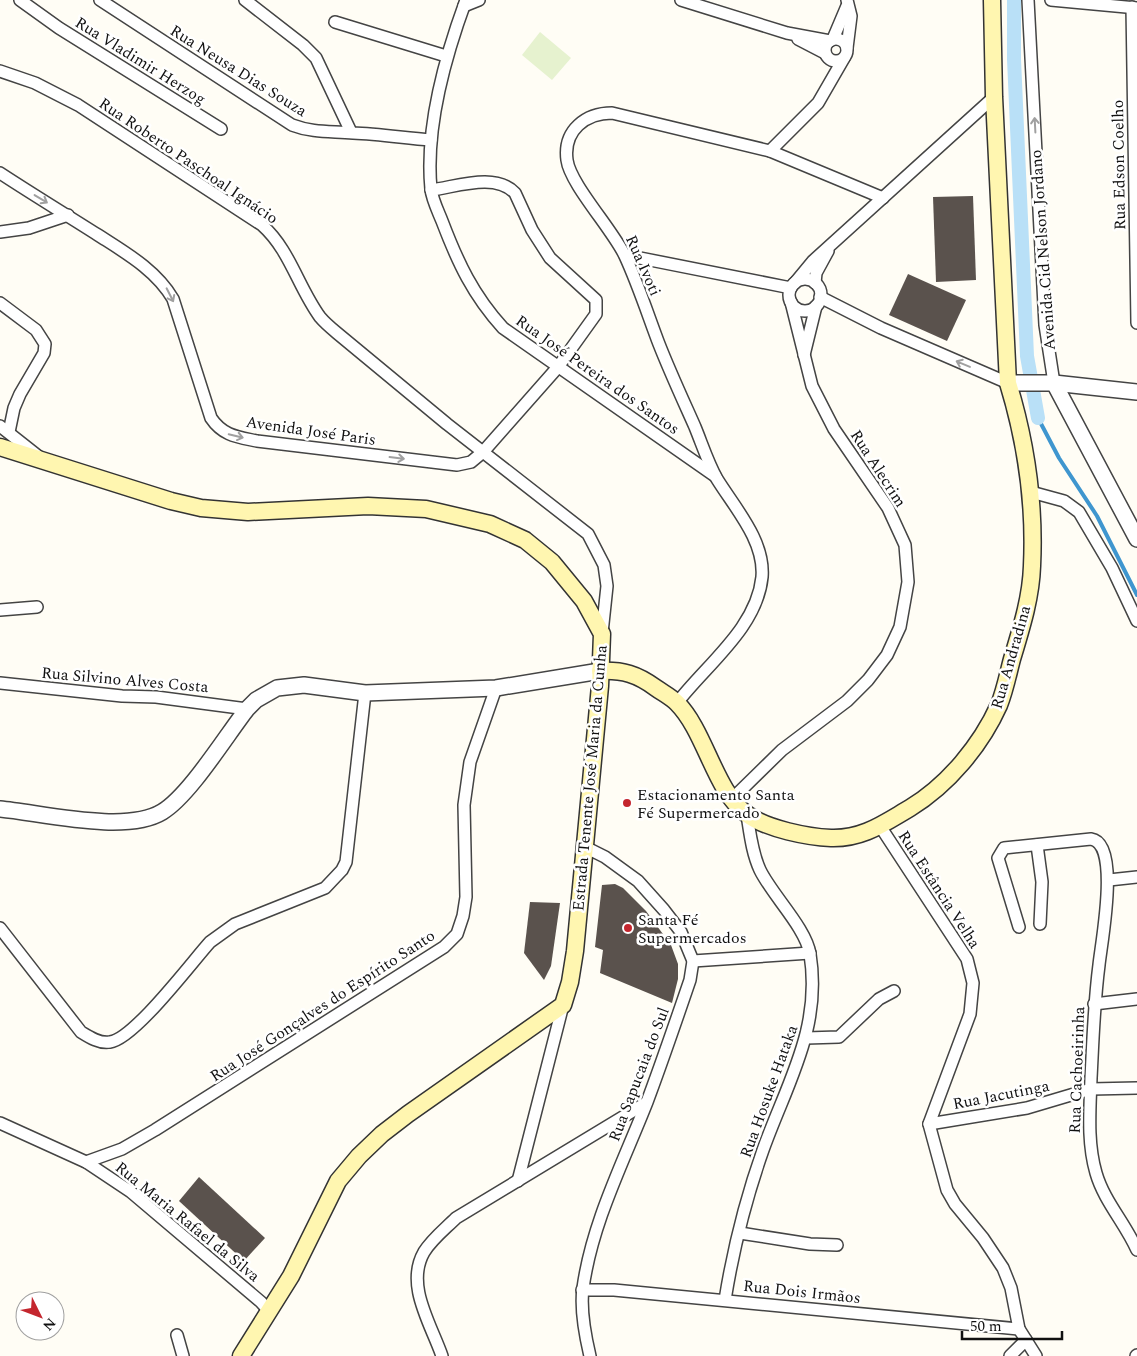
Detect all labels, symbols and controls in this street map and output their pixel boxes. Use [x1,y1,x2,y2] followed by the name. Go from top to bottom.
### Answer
[70,11,211,111] street label: Rua Vladimir Herzog
[165,19,312,123] street label: Rua Neusa Dias Souza
[94,92,283,230] street label: Rua Roberto Paschoal Ignácio
[1106,100,1132,230] street label: Rua Edson Coelho
[1030,117,1039,133] one-way arrow
[1024,149,1062,351] street label: Avenida Cid Nelson Jordano
[33,195,47,205] one-way arrow
[619,231,667,300] street label: Rua Ivoti
[166,287,175,302] one-way arrow
[511,309,684,441] street label: Rua José Pereira dos Santos
[956,358,971,368] one-way arrow
[244,410,377,452] street label: Avenida José Paris
[844,425,912,512] street label: Rua Alecrim
[228,432,244,442] one-way arrow
[389,453,405,463] one-way arrow
[985,602,1037,712] street label: Rua Andradina
[566,644,614,912] street label: Estrada Tenente José Maria da Cunha
[40,661,210,699] street label: Rua Silvino Alves Costa
[637,783,795,825] place label: Estacionamento Santa Fé Supermercado
[621,797,633,809] marker: Estacionamento Santa Fé Supermercado
[892,826,986,953] street label: Rua Estância Velha
[638,908,747,950] place label: Santa Fé Supermercados
[622,922,634,934] marker: Santa Fé Supermercados
[205,924,440,1088] street label: Rua José Gonçalves do Espírito Santo
[602,1004,676,1145] street label: Rua Sapucaia do Sul
[1063,1006,1091,1134] street label: Rua Cachoeirinha
[734,1021,804,1161] street label: Rua Hosuke Hataka
[951,1074,1052,1116] street label: Rua Jacutinga
[110,1156,265,1288] street label: Rua Maria Rafael da Silva
[742,1274,862,1310] street label: Rua Dois Irmãos
[15,1291,65,1341] north arrow
[962,1308,1062,1340] scale bar
[38,1313,61,1336] text: N
[970,1315,1002,1338] text: 50 m

